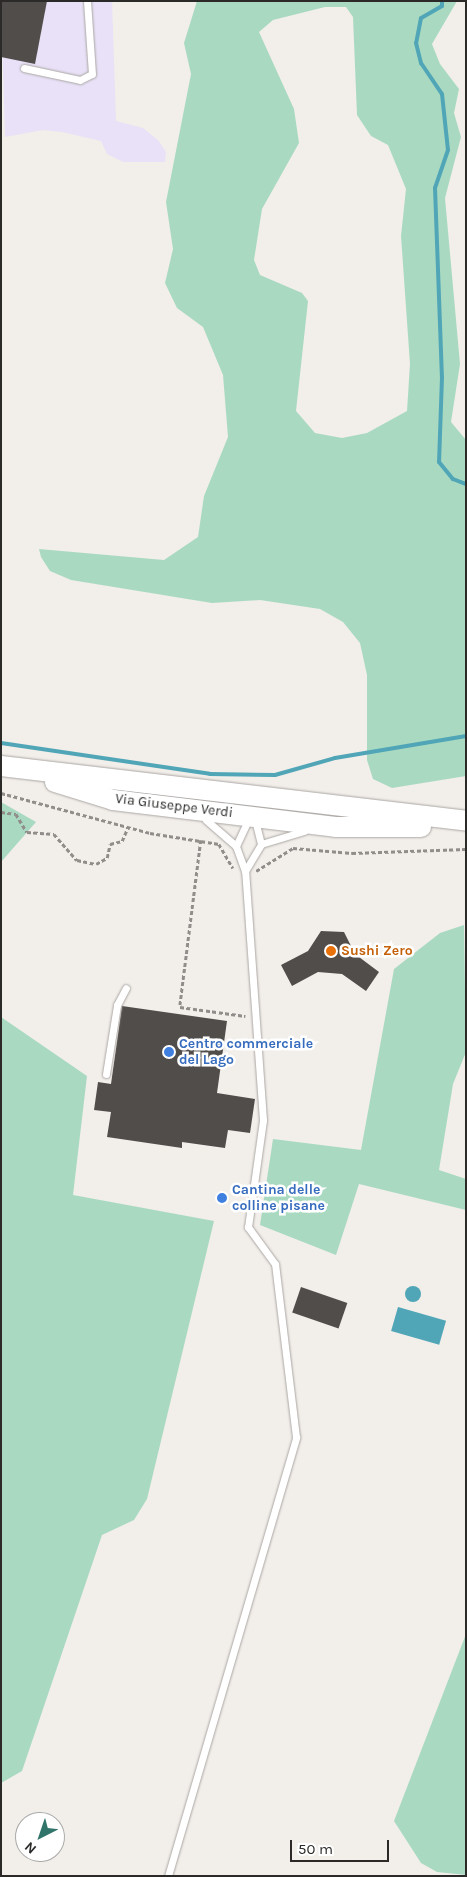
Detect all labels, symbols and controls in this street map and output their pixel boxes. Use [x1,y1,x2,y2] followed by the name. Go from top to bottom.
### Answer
[114,790,234,822] street label: Via Giuseppe Verdi
[341,943,413,959] place label: Sushi Zero
[325,945,337,957] marker: Sushi Zero
[179,1036,313,1068] place label: Centro commerciale del Lago
[163,1046,175,1058] marker: Centro commerciale del Lago
[232,1182,325,1214] place label: Cantina delle colline pisane
[216,1192,228,1204] marker: Cantina delle colline pisane
[15,1812,65,1862] north arrow
[292,1830,391,1862] scale bar
[21,1838,40,1858] text: N
[298,1840,333,1858] text: 50 m

